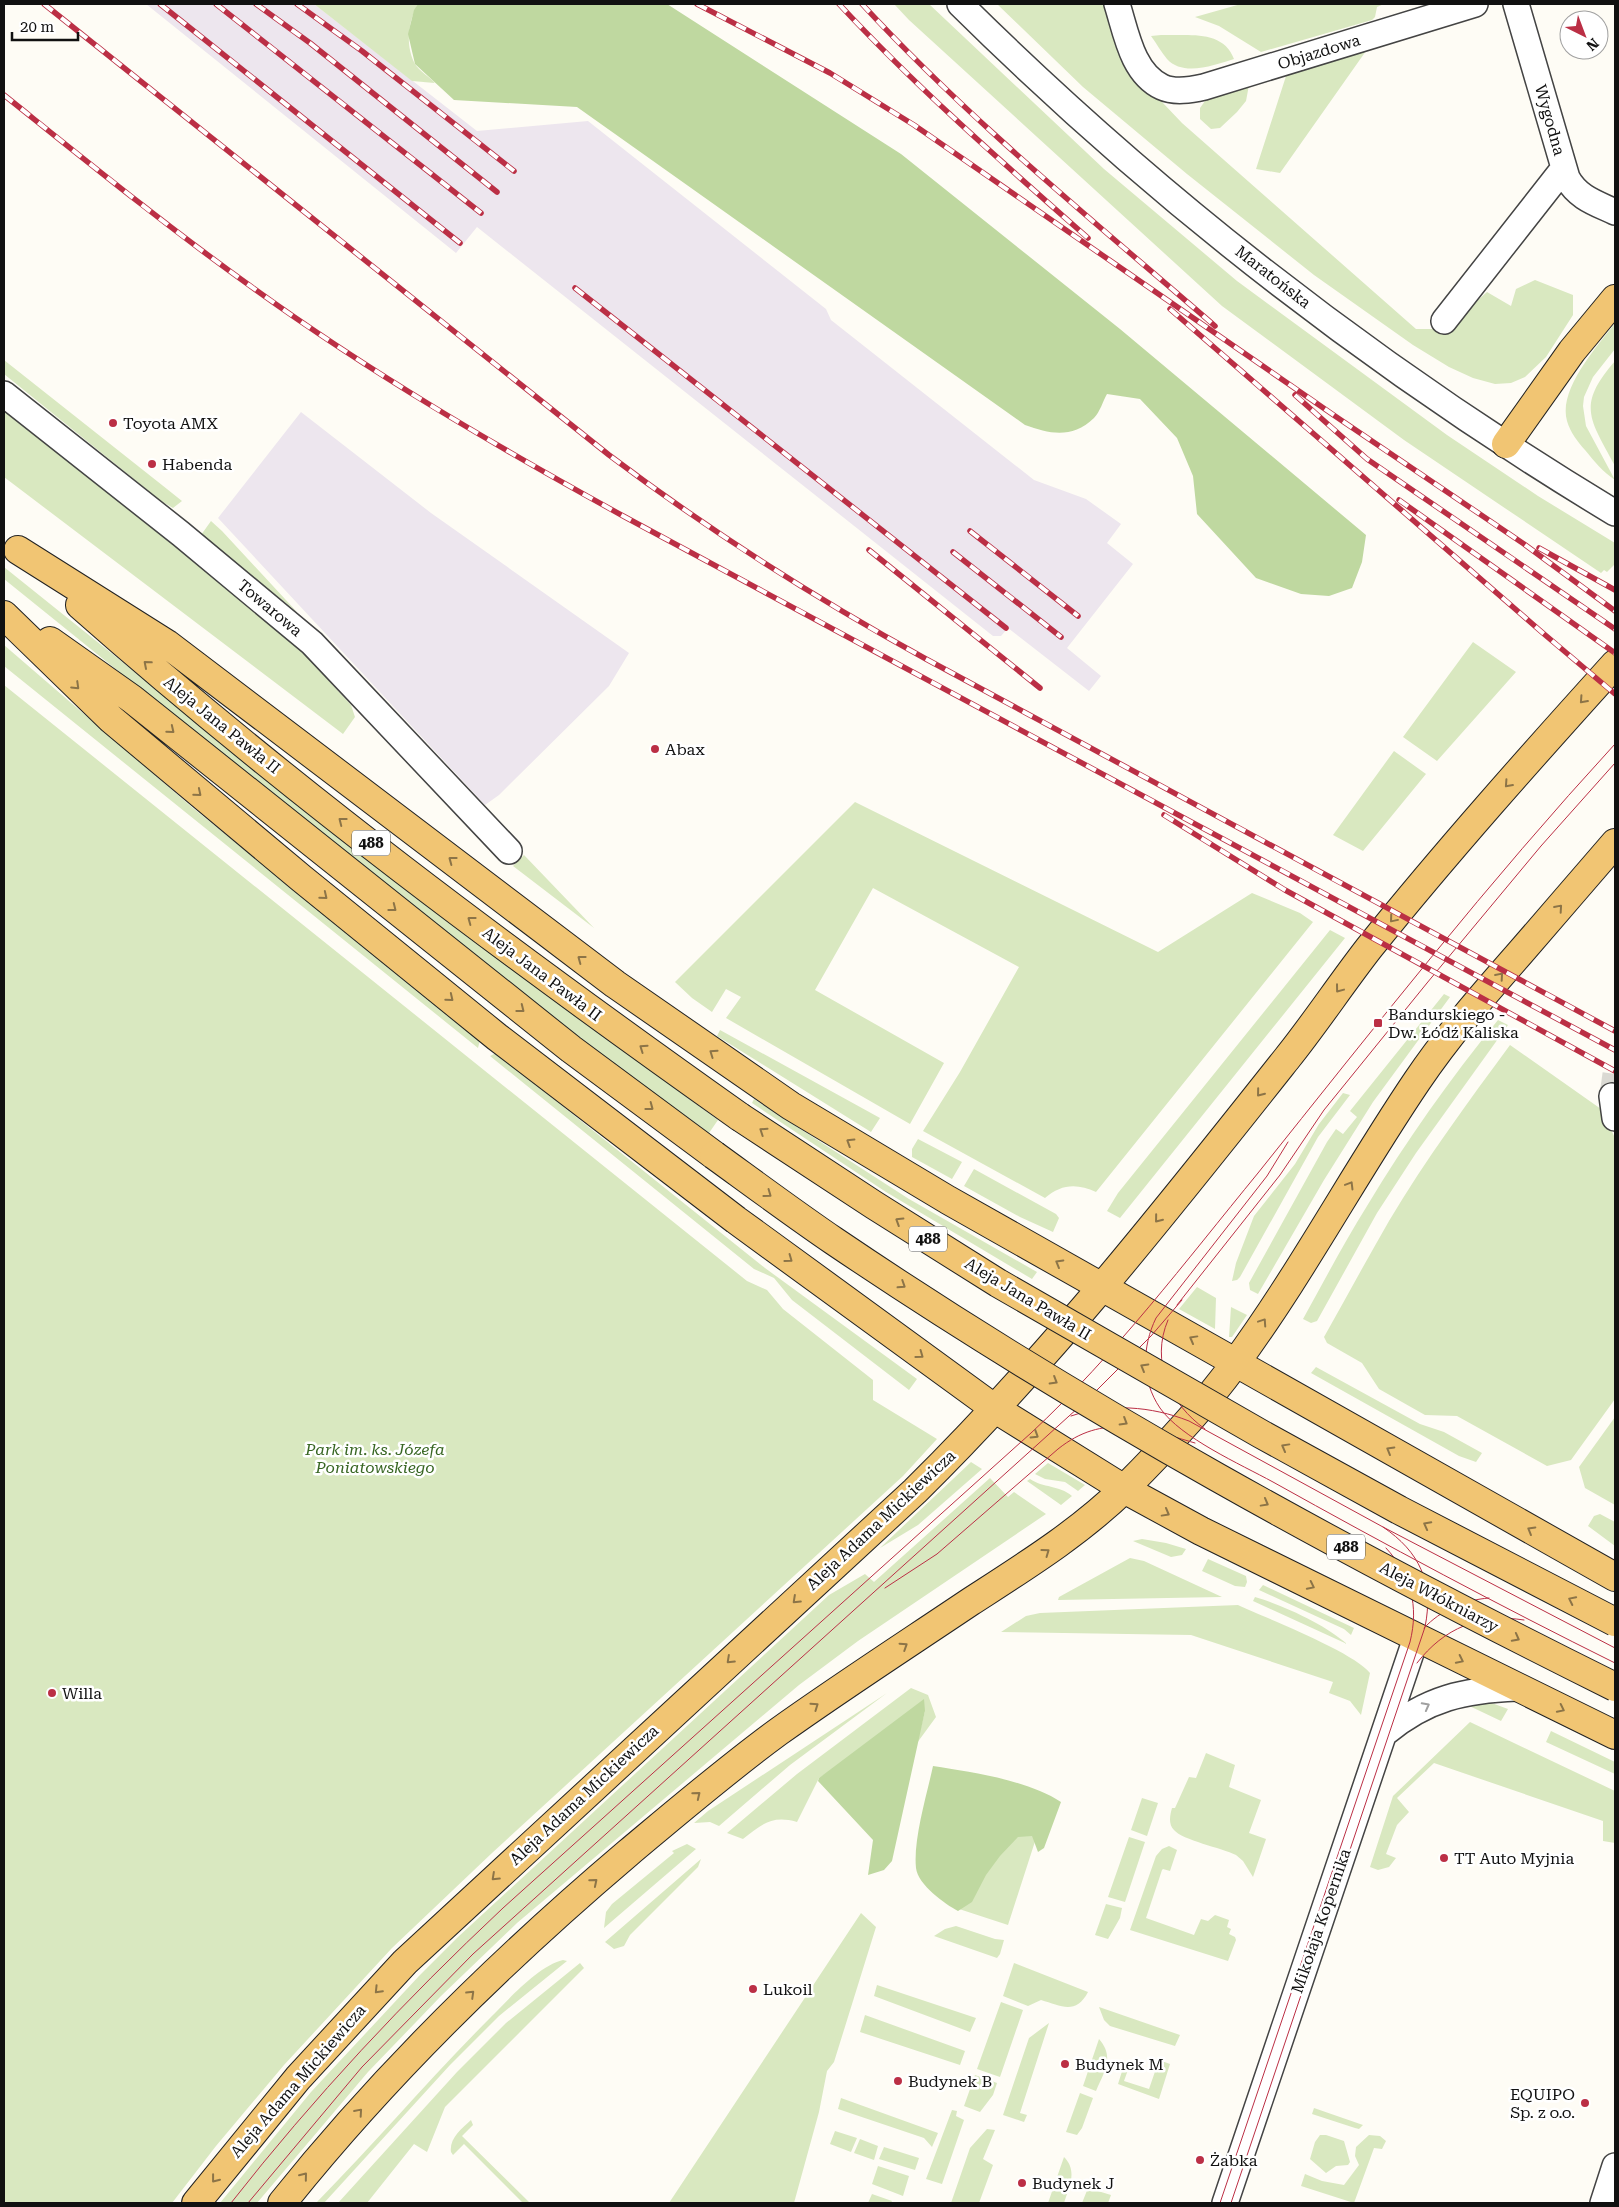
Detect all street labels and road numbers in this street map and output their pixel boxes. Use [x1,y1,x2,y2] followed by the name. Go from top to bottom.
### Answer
[1275,30,1363,74] street label: Objazdowa
[1531,82,1569,158] street label: Wygodna
[1231,242,1315,313] street label: Maratońska
[234,576,306,641] street label: Towarowa
[160,672,284,778] street label: Aleja Jana Pawła II
[352,830,390,856] road number: 488
[479,923,605,1025] street label: Aleja Jana Pawła II
[909,1226,947,1252] road number: 488
[961,1254,1095,1344] street label: Aleja Jana Pawła II
[803,1446,960,1594] street label: Aleja Adama Mickiewicza
[1327,1534,1365,1560] road number: 488
[1376,1558,1502,1637] street label: Aleja Włókniarzy
[506,1721,663,1869] street label: Aleja Adama Mickiewicza
[1287,1846,1355,1996] street label: Mikołaja Kopernika
[226,2000,370,2161] street label: Aleja Adama Mickiewicza

